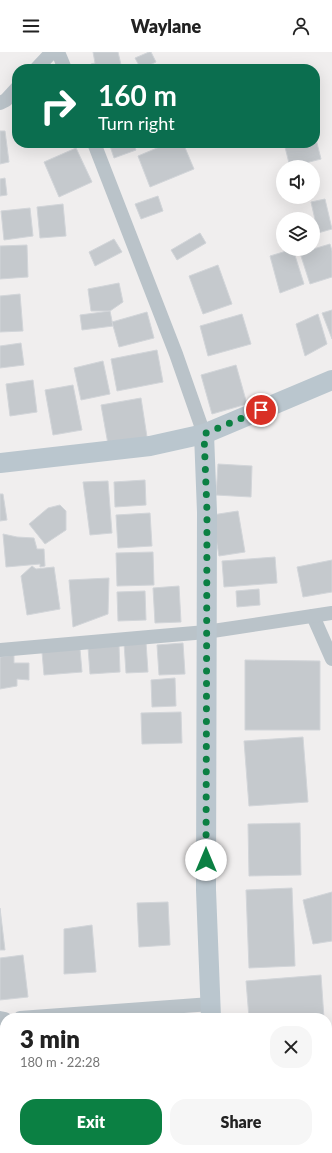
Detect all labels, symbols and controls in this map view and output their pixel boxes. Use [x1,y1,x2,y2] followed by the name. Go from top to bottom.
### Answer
[20,15,42,37] icon: menu
[131,15,201,37] text: Waylane
[290,15,312,37] icon: person
[98,78,177,112] text: 160 m
[32,80,84,132] icon: right
[98,112,175,134] text: Turn right
[276,160,320,256] map controls
[276,160,320,204] button: sound
[276,212,320,256] button: layers
[244,393,278,427] pin
[250,399,272,421] icon: arrive
[185,839,227,881] position arrow
[20,1024,80,1053] text: 3 min
[270,1026,312,1068] button: close
[20,1054,100,1070] text: 180 m · 22:28
[20,1099,162,1145] button: Exit
[170,1099,312,1145] button: Share

